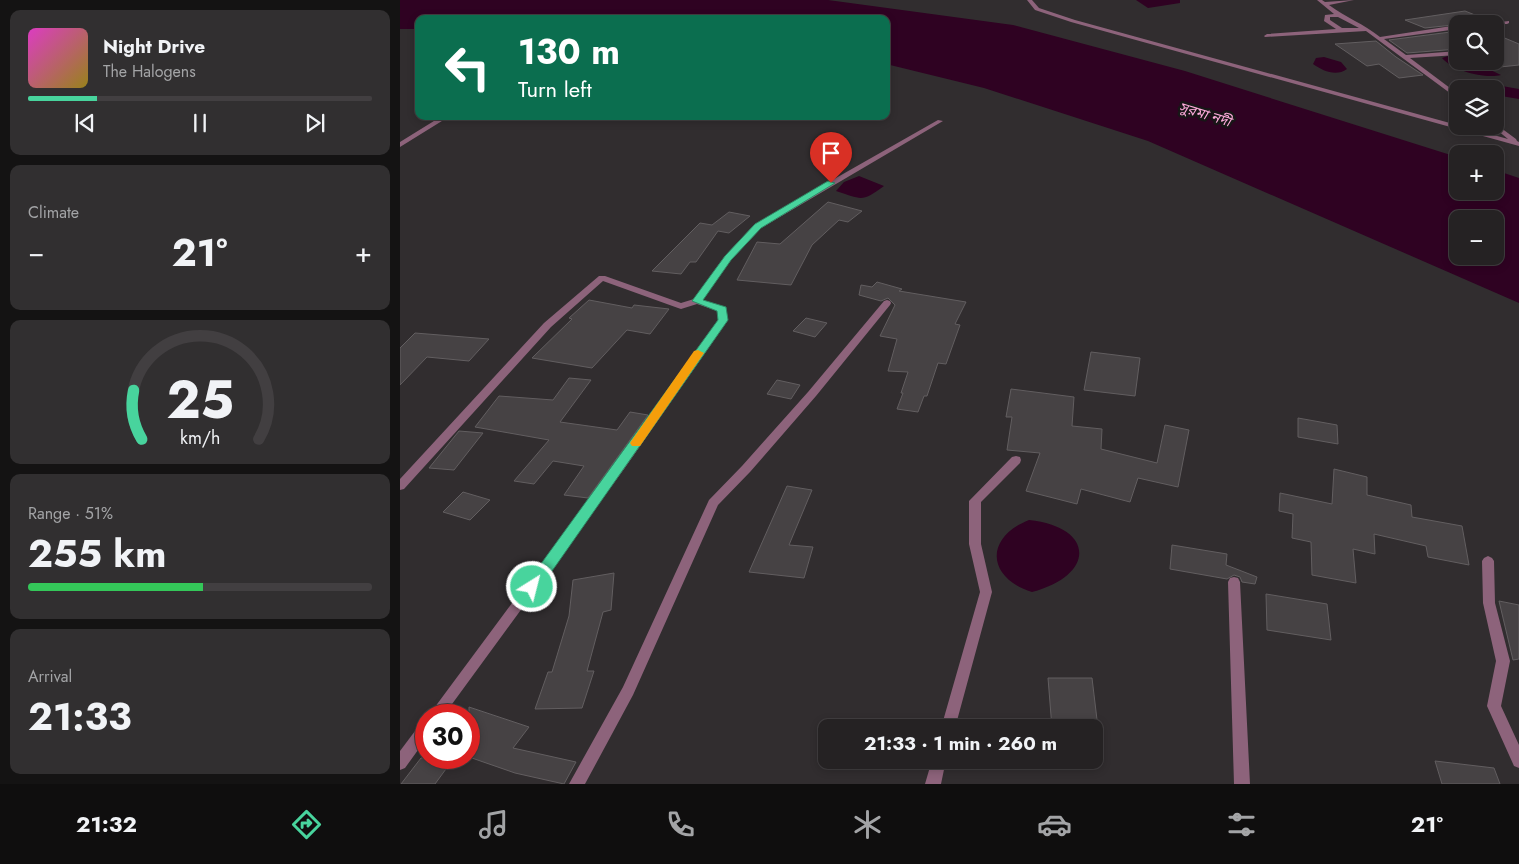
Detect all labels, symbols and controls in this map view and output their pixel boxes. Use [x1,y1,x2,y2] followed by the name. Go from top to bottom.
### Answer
[1449,15,1504,265] map controls
[1449,15,1504,70] button: search
[518,27,620,77] text: 130 m
[103,33,205,60] text: Night Drive
[435,35,500,100] icon: left
[103,60,196,83] text: The Halogens
[518,73,592,105] text: Turn left
[1449,80,1504,135] button: layers
[1177,97,1237,132] water label: সুরমা নদী
[71,109,99,137] icon: previous
[186,109,214,137] icon: pause
[301,109,329,137] icon: next
[810,132,852,183] pin
[817,139,845,167] icon: arrive
[1449,145,1504,200] button: +
[28,201,79,224] text: Climate
[1449,210,1504,265] button: −
[172,225,227,280] text: 21°
[28,232,45,273] text: −
[355,232,372,273] text: +
[166,362,234,438] text: 25
[180,425,220,451] text: km/h
[28,502,113,525] text: Range · 51%
[28,526,166,581] text: 255 km
[505,560,557,612] position arrow
[28,665,72,688] text: Arrival
[28,689,132,744] text: 21:33
[415,704,480,769] speed limit sign: 30
[864,730,1057,757] text: 21:33 · 1 min · 260 m
[289,807,324,842] icon: directions
[476,807,511,842] icon: music
[663,807,698,842] icon: phone
[850,807,885,842] icon: climate
[1037,807,1072,842] icon: car
[1224,807,1259,842] icon: filters
[76,808,137,840] text: 21:32
[1411,808,1443,840] text: 21°

